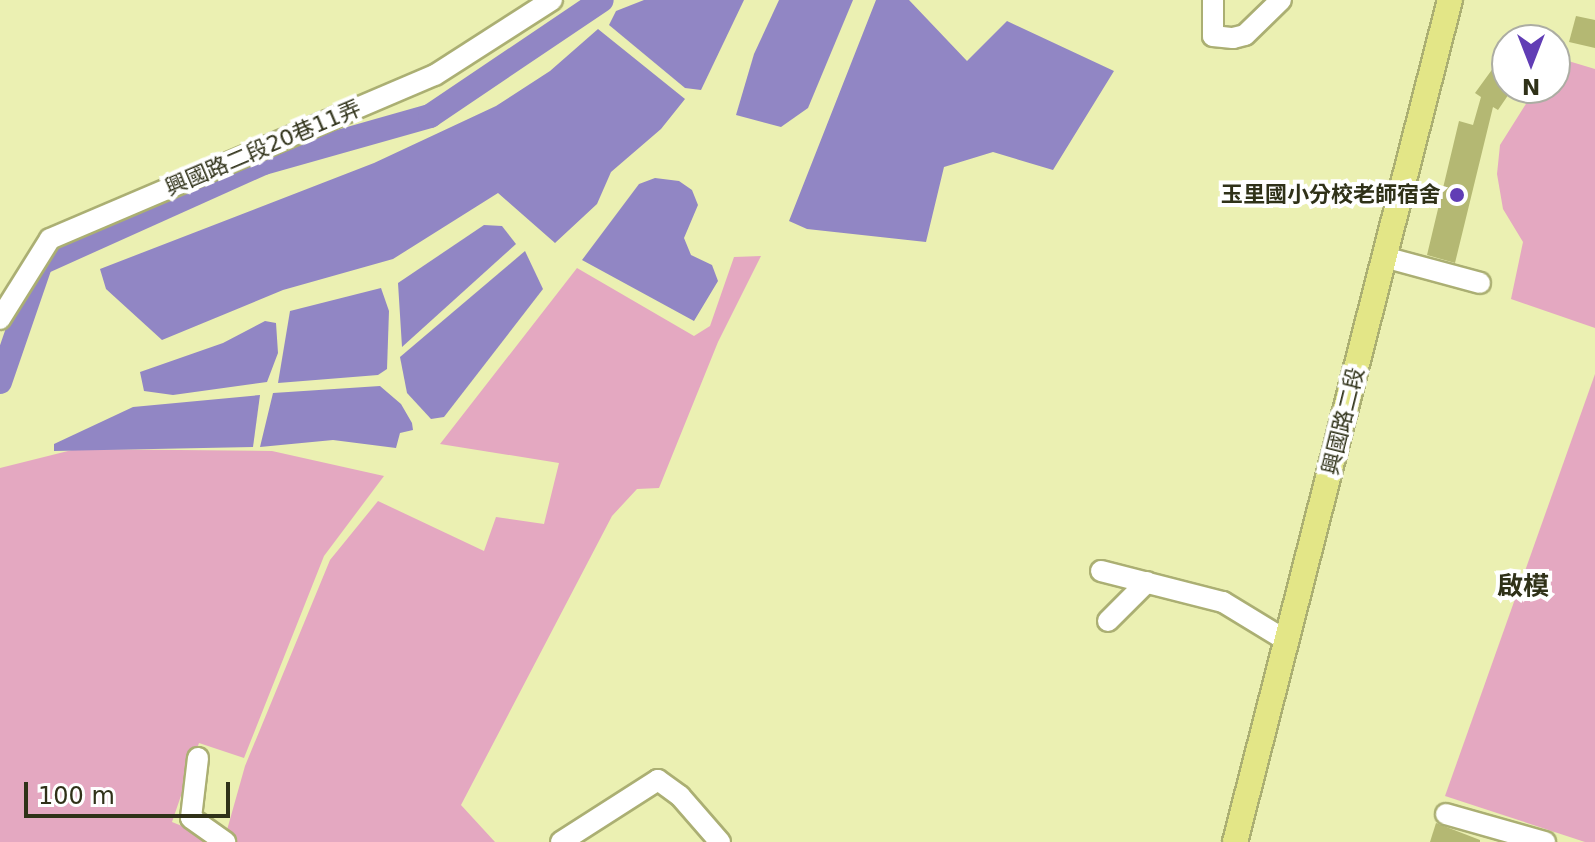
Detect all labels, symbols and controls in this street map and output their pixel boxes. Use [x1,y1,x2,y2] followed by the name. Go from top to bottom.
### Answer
[1491,24,1571,104] north arrow
[1522,74,1540,99] text: N
[161,95,365,201] street label: 興國路二段20巷11弄
[1221,182,1441,208] place label: 玉里國小分校老師宿舍
[1448,186,1466,204] marker: 玉里國小分校老師宿舍
[1317,364,1369,478] street label: 興國路二段
[1497,571,1549,603] district label: 啟模
[28,766,234,816] scale bar
[38,782,115,810] text: 100 m

